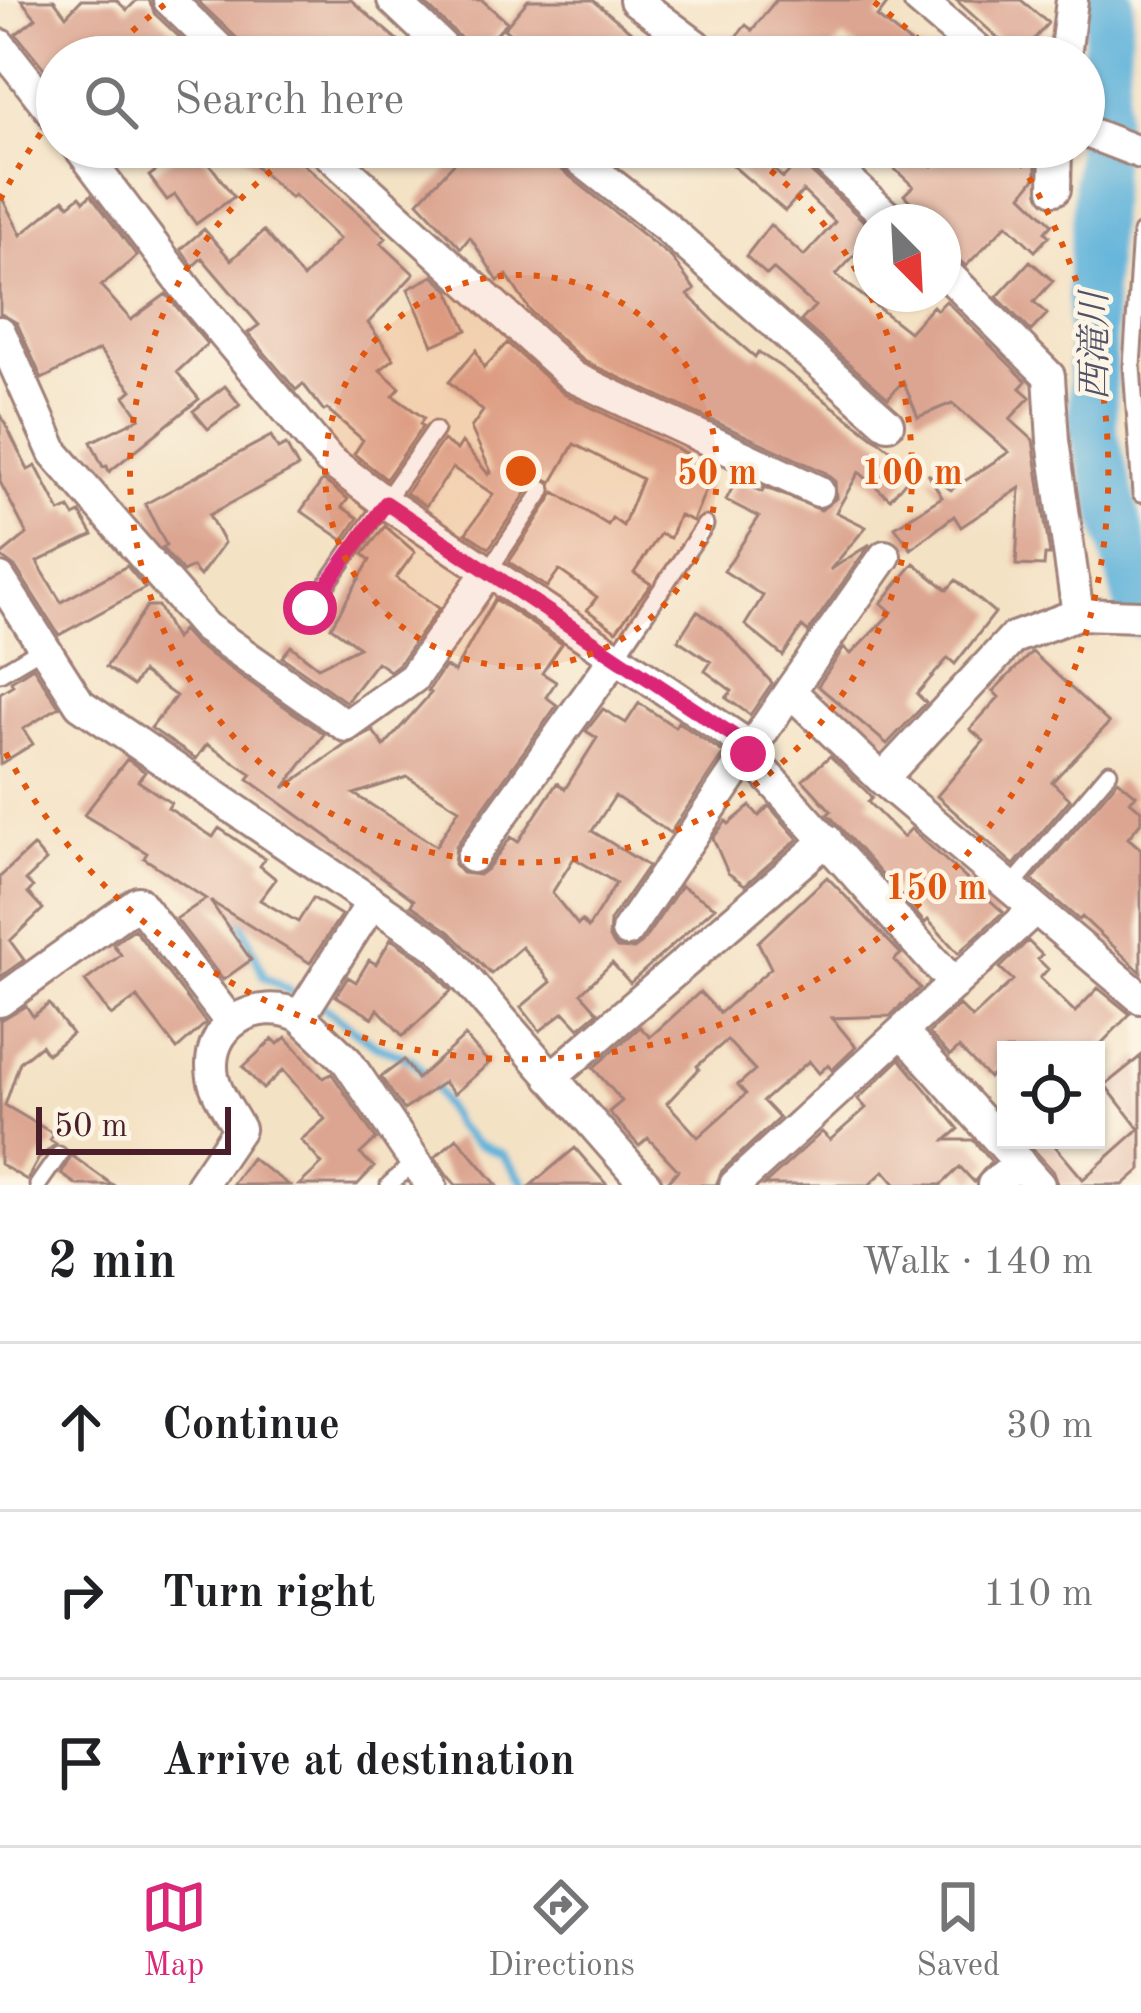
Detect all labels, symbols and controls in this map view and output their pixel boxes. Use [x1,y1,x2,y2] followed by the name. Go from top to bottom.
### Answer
[36,36,1105,168] search box
[78,69,144,135] icon: search
[174,79,404,124] text: Search here
[853,204,961,312] north arrow
[1075,288,1115,400] water label: 西滝川
[500,450,542,492] centre of rings
[677,457,757,493] text: 50 m
[861,457,963,493] text: 100 m
[283,581,337,635] route start
[721,727,775,781] route end
[885,872,987,908] text: 150 m
[997,1041,1105,1149] map controls
[997,1041,1105,1149] button: locate
[36,1101,231,1154] scale bar
[54,1111,128,1144] text: 50 m
[48,1238,176,1289] text: 2 min
[862,1243,1093,1282] text: Walk · 140 m
[48,1394,114,1460] icon: ahead
[162,1404,340,1449] text: Continue
[1006,1407,1093,1446] text: 30 m
[48,1562,114,1628] icon: right
[162,1572,375,1617] text: Turn right
[983,1575,1093,1614] text: 110 m
[48,1730,114,1796] icon: arrive
[162,1740,575,1785] text: Arrive at destination
[141,1874,207,1987] tab: Map
[488,1874,635,1987] tab: Directions
[916,1874,1000,1987] tab: Saved

